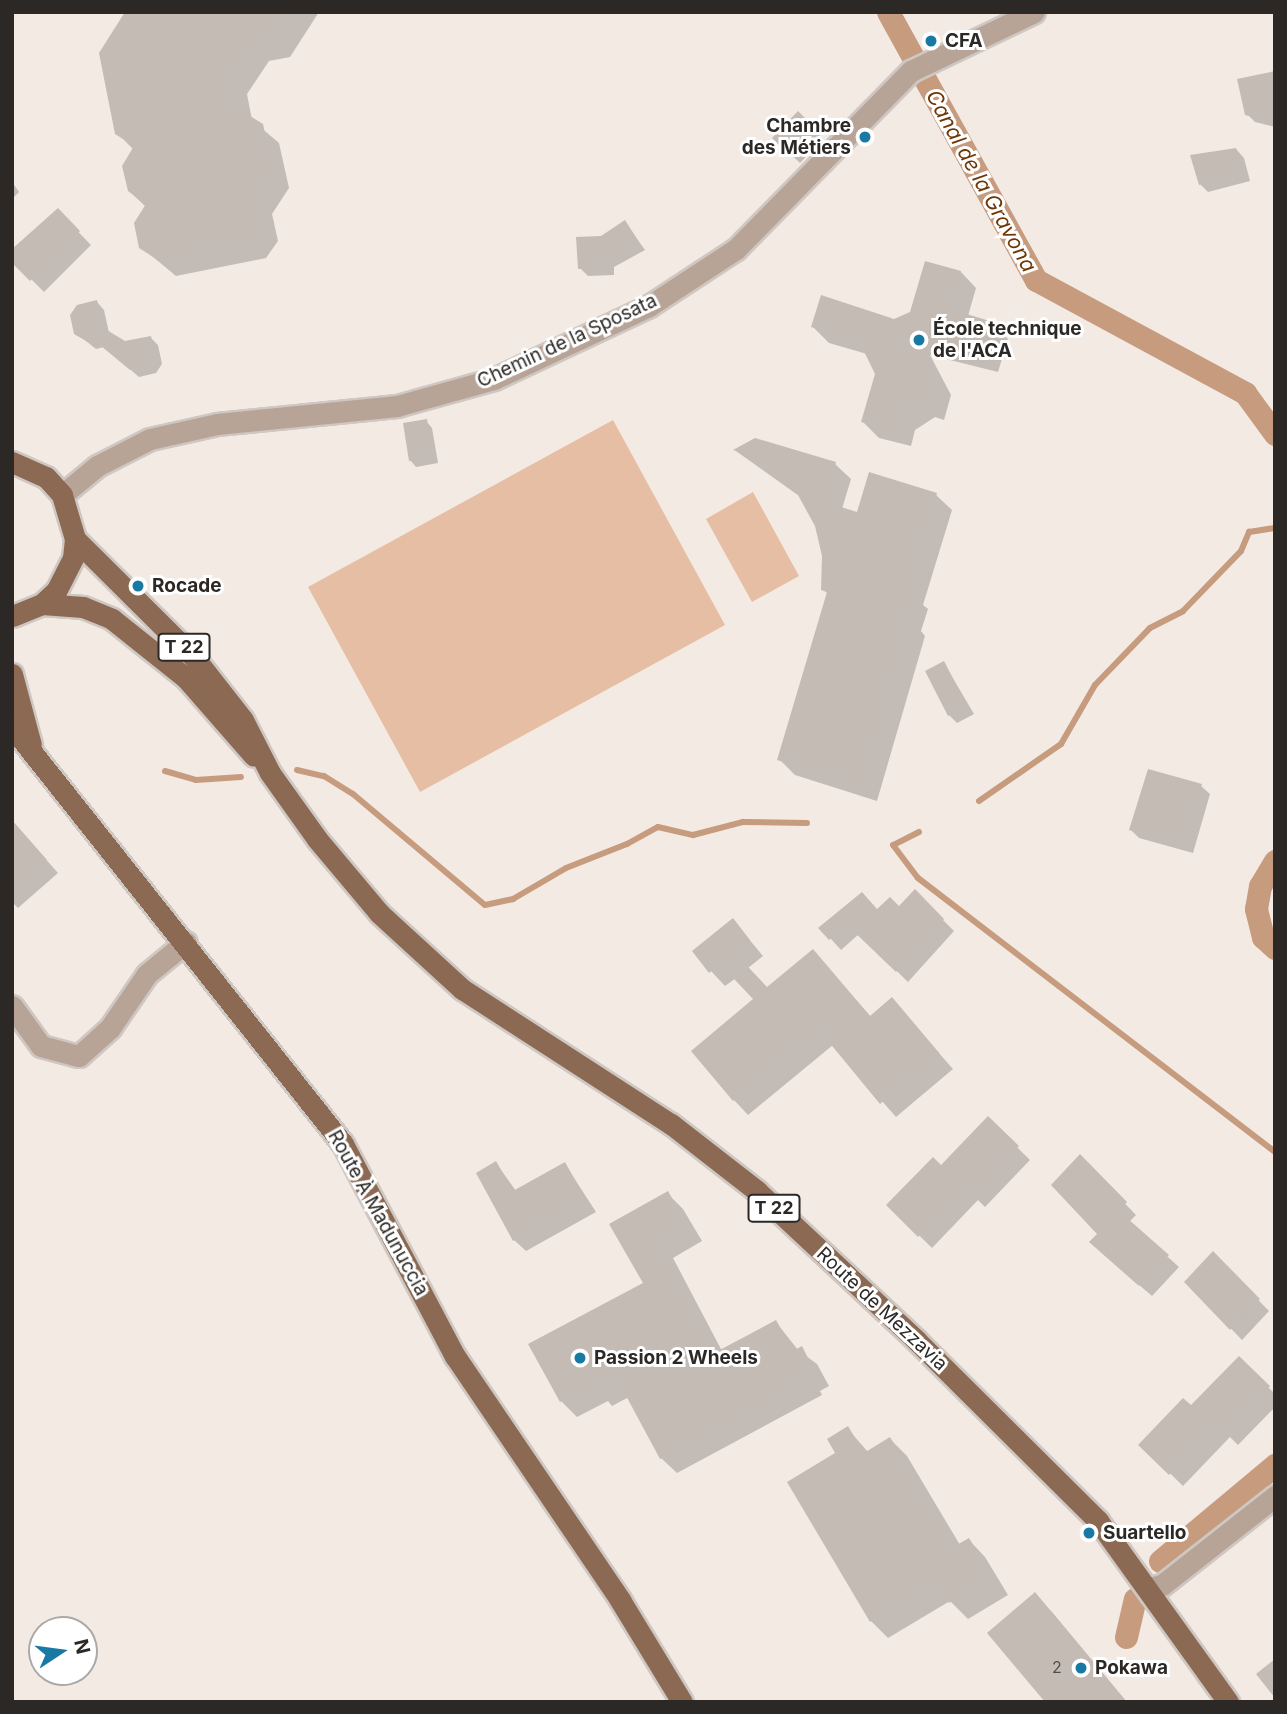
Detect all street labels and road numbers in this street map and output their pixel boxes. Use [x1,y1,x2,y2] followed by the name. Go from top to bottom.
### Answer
[474,289,660,393] street label: Chemin de la Sposata
[156,632,212,662] road number: T 22
[323,1126,433,1300] street label: Route À Madunuccia
[746,1194,802,1223] road number: T 22
[812,1243,952,1375] street label: Route de Mezzavia

